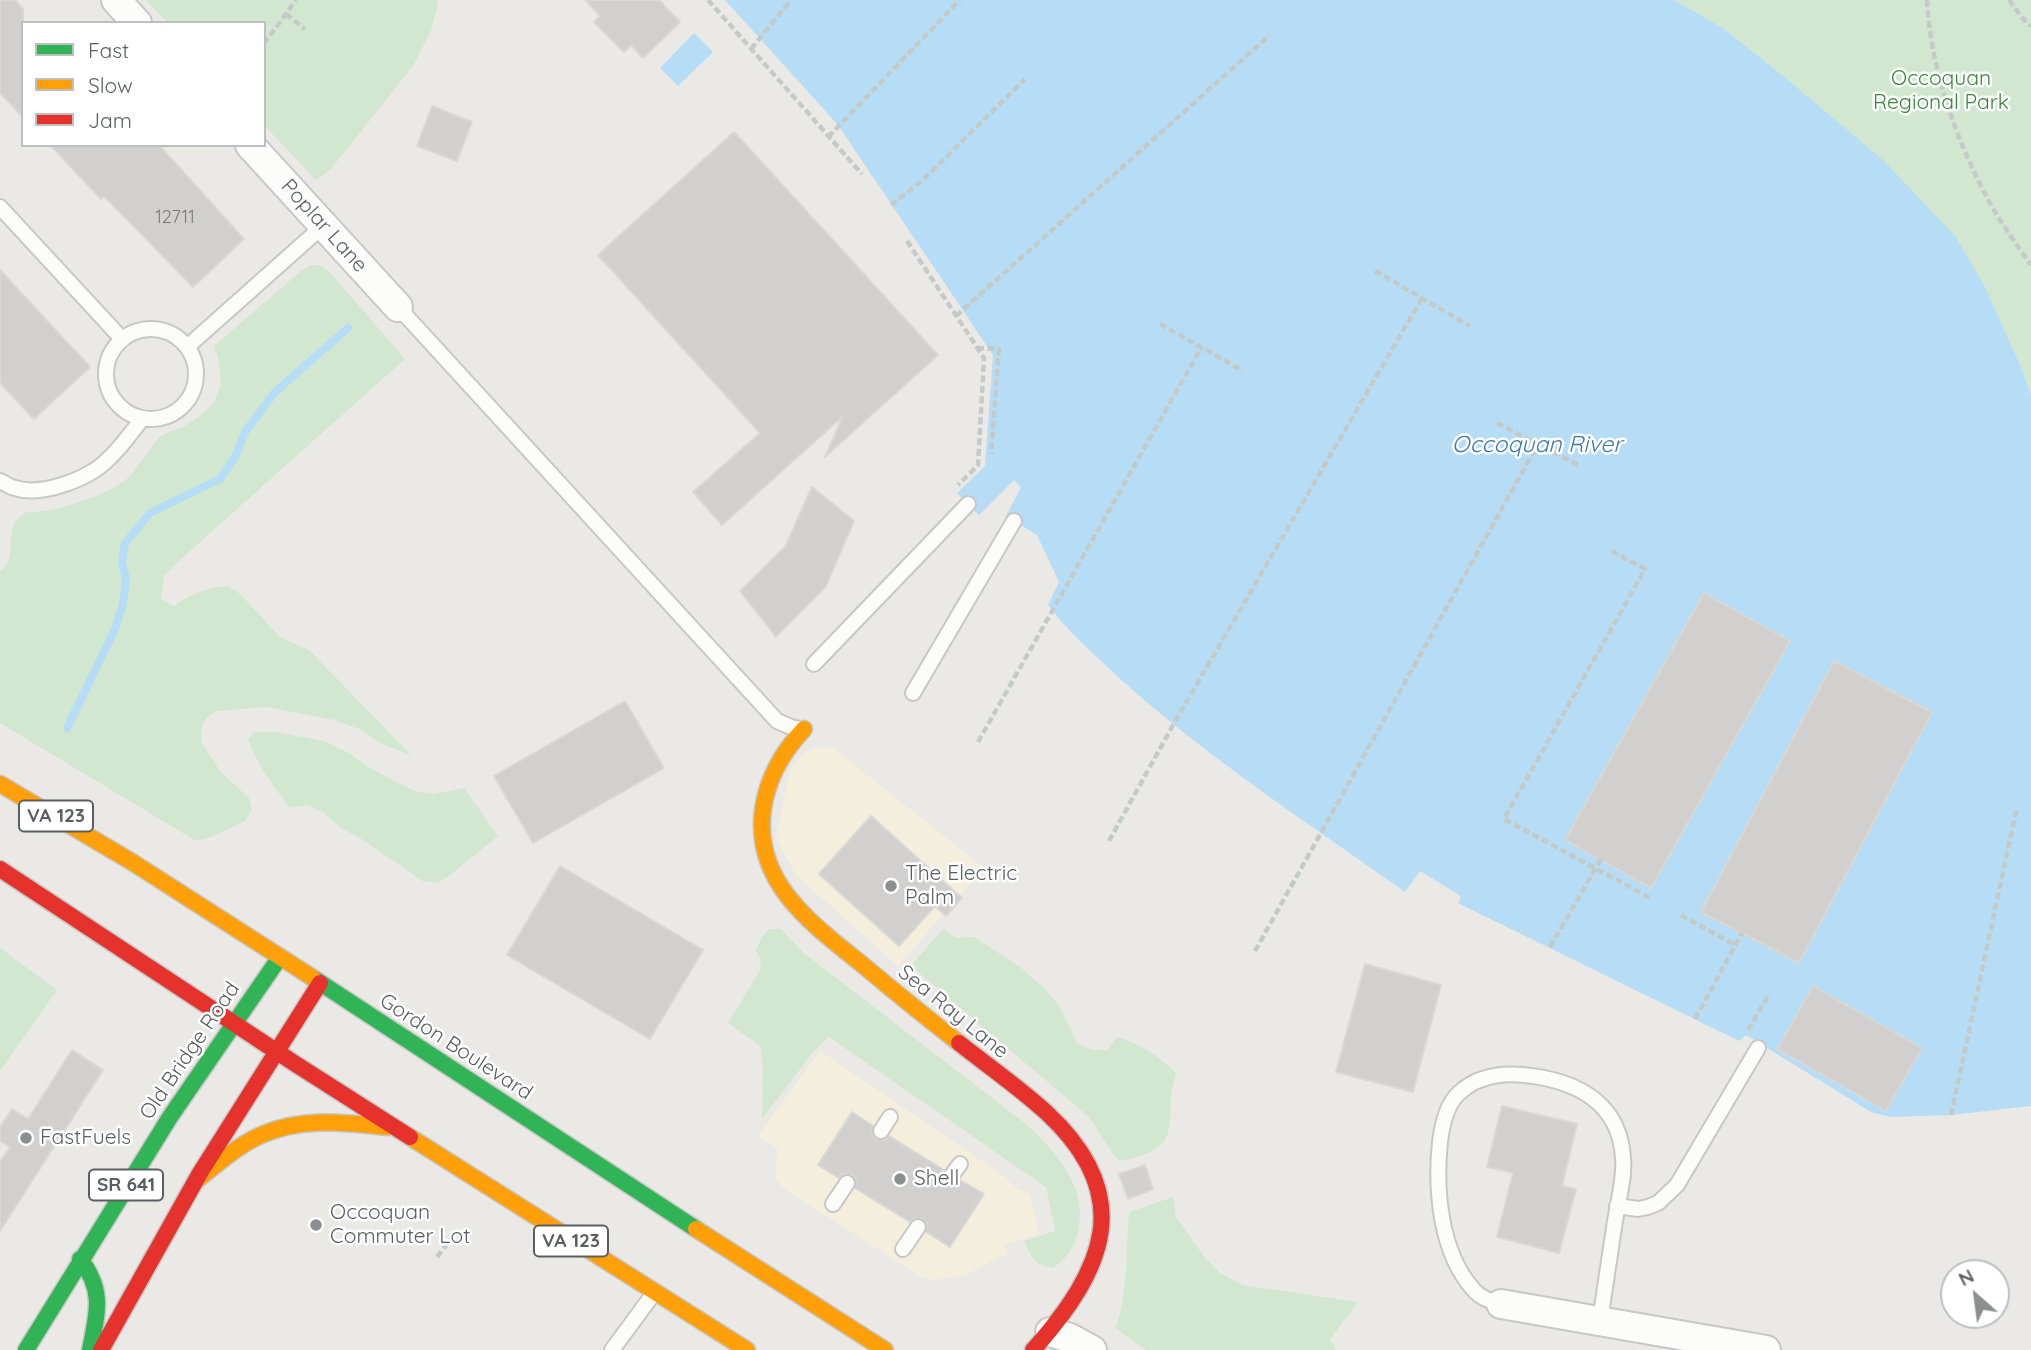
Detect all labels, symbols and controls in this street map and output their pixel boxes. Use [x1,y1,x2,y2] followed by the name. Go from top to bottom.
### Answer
[21,21,266,147] legend
[88,37,129,63] text: Fast
[1873,66,2009,116] park label: Occoquan Regional Park
[88,72,133,98] text: Slow
[88,107,132,133] text: Jam
[275,174,373,278] street label: Poplar Lane
[155,207,195,229] house number: 12711
[1452,431,1622,459] water label: Occoquan River
[19,800,93,832] road number: VA 123
[905,861,1017,911] place label: The Electric Palm
[883,878,899,894] marker: The Electric Palm
[893,960,1013,1064] street label: Sea Ray Lane
[135,977,245,1125] street label: Old Bridge Road
[375,988,537,1106] street label: Gordon Boulevard
[40,1125,131,1151] place label: FastFuels
[18,1130,34,1146] marker: FastFuels
[914,1166,959,1192] place label: Shell
[89,1170,163,1200] road number: SR 641
[892,1171,908,1187] marker: Shell
[330,1200,470,1250] place label: Occoquan Commuter Lot
[308,1217,324,1233] marker: Occoquan Commuter Lot
[534,1226,608,1256] road number: VA 123
[1940,1259,2010,1329] north arrow
[1954,1263,1978,1291] text: N

